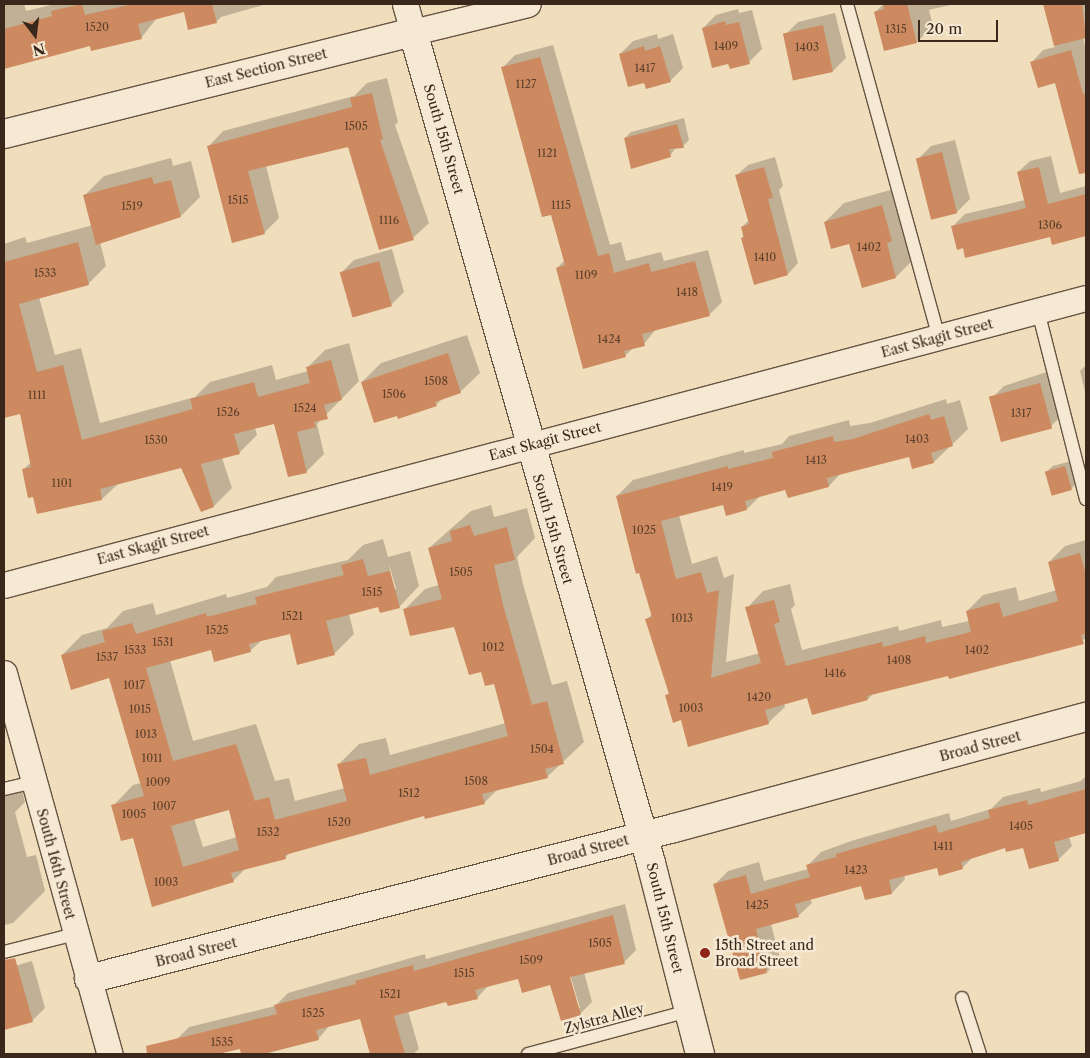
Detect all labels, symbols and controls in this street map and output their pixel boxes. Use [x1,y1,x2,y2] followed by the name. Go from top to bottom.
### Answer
[10,10,60,60] north arrow
[920,10,1000,42] scale bar
[926,19,962,38] text: 20 m
[85,20,109,34] house number: 1520
[885,22,907,36] house number: 1315
[31,39,47,60] text: N
[714,39,738,53] house number: 1409
[795,40,819,54] house number: 1403
[203,45,329,91] street label: East Section Street
[634,61,656,75] house number: 1417
[516,77,536,91] house number: 1127
[420,82,468,196] street label: South 15th Street
[344,119,368,133] house number: 1505
[537,146,557,160] house number: 1121
[227,193,249,207] house number: 1515
[551,198,571,212] house number: 1115
[121,199,143,213] house number: 1519
[379,213,399,227] house number: 1116
[1038,218,1062,232] house number: 1306
[857,240,881,254] house number: 1402
[754,250,776,264] house number: 1410
[34,266,56,280] house number: 1533
[575,268,597,282] house number: 1109
[676,285,698,299] house number: 1418
[879,315,995,361] street label: East Skagit Street
[597,332,621,346] house number: 1424
[424,374,448,388] house number: 1508
[382,387,406,401] house number: 1506
[28,388,46,402] house number: 1111
[293,401,317,415] house number: 1524
[216,405,240,419] house number: 1526
[1011,406,1031,420] house number: 1317
[487,418,603,464] street label: East Skagit Street
[905,432,929,446] house number: 1403
[144,433,168,447] house number: 1530
[805,453,827,467] house number: 1413
[529,472,577,586] street label: South 15th Street
[52,476,72,490] house number: 1101
[711,480,733,494] house number: 1419
[95,522,211,568] street label: East Skagit Street
[632,523,656,537] house number: 1025
[449,565,473,579] house number: 1505
[361,585,383,599] house number: 1515
[281,609,303,623] house number: 1521
[671,611,693,625] house number: 1013
[206,623,228,637] house number: 1525
[152,635,174,649] house number: 1531
[482,640,504,654] house number: 1012
[124,643,146,657] house number: 1533
[965,643,989,657] house number: 1402
[96,650,118,664] house number: 1537
[887,653,911,667] house number: 1408
[824,666,846,680] house number: 1416
[123,678,145,692] house number: 1017
[747,690,771,704] house number: 1420
[679,701,703,715] house number: 1003
[129,702,151,716] house number: 1015
[135,727,157,741] house number: 1013
[938,727,1022,765] street label: Broad Street
[530,742,554,756] house number: 1504
[142,751,162,765] house number: 1011
[464,774,488,788] house number: 1508
[145,775,171,789] house number: 1009
[398,786,420,800] house number: 1512
[152,799,176,813] house number: 1007
[33,807,79,921] street label: South 16th Street
[122,807,146,821] house number: 1005
[327,815,351,829] house number: 1520
[1009,819,1033,833] house number: 1405
[257,825,279,839] house number: 1532
[546,831,630,869] street label: Broad Street
[933,839,953,853] house number: 1411
[643,861,687,975] street label: South 15th Street
[844,863,868,877] house number: 1423
[154,875,178,889] house number: 1003
[745,898,769,912] house number: 1425
[154,934,238,970] street label: Broad Street
[588,936,612,950] house number: 1505
[715,937,814,970] place label: 15th Street and Broad Street
[699,947,711,959] marker: 15th Street and Broad Street
[519,953,543,967] house number: 1509
[453,966,475,980] house number: 1515
[379,987,401,1001] house number: 1521
[562,999,646,1037] street label: Zylstra Alley
[302,1006,324,1020] house number: 1525
[211,1035,233,1049] house number: 1535

